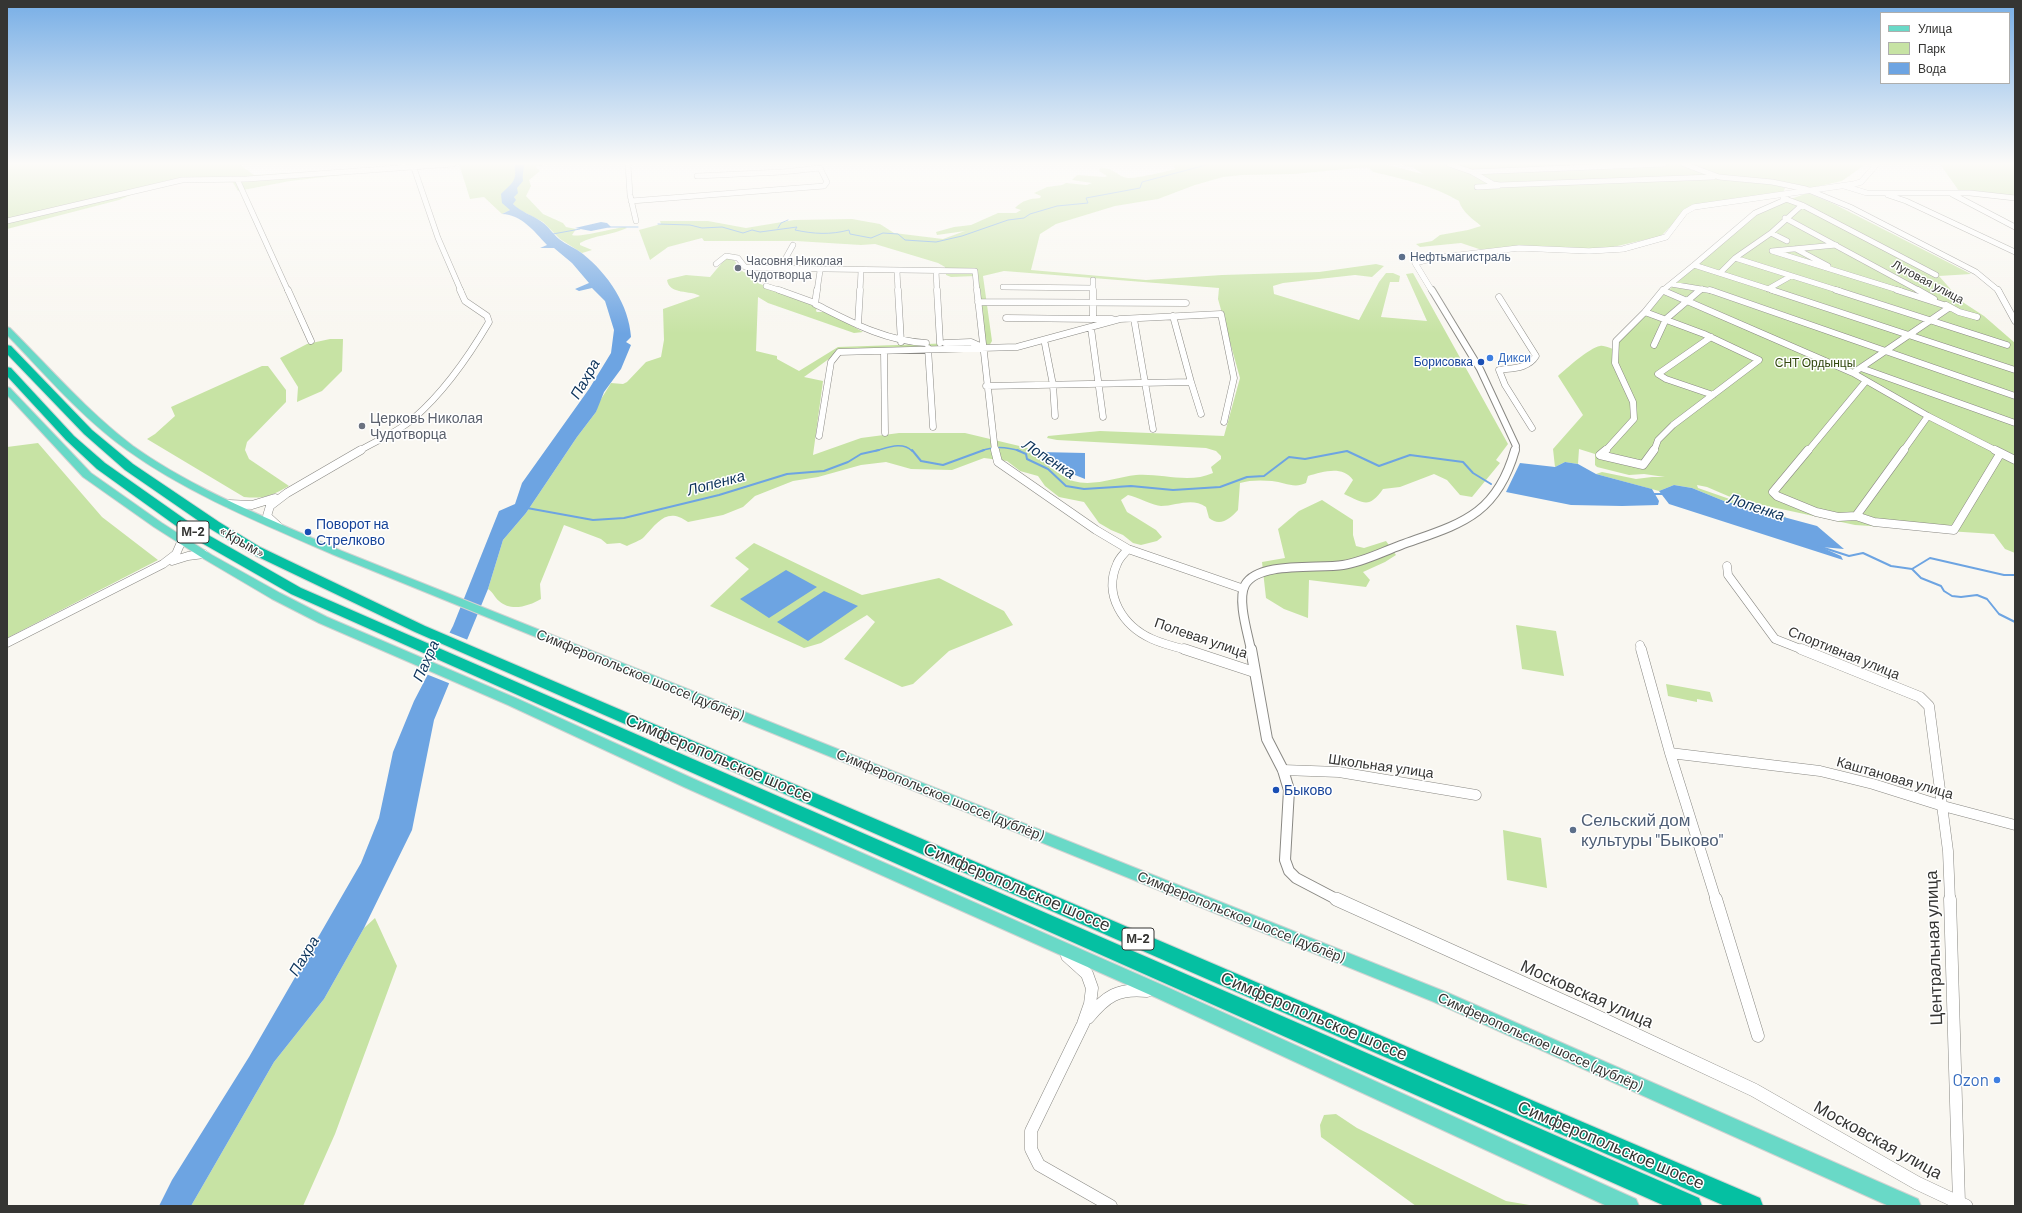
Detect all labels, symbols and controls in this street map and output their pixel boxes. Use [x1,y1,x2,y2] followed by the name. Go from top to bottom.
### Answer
[1880,12,2010,84] legend
[1918,21,1952,35] text: Улица
[1918,41,1945,55] text: Парк
[1918,61,1946,75] text: Вода
[1410,250,1511,264] place label: Нефтьмагистраль
[1397,252,1407,262] marker: Нефтьмагистраль
[746,254,843,282] place label: Часовня Николая Чудотворца
[1889,257,1967,307] street label: Луговая улица
[733,263,743,273] marker: Часовня Николая Чудотворца
[1498,351,1531,365] place label: Дикси
[1485,353,1495,363] marker: Дикси
[1414,355,1473,369] place label: Борисовка
[566,356,604,402] water label: Пахра
[1775,356,1855,370] park label: СНТ Ордынцы
[1476,357,1486,367] marker: Борисовка
[370,410,483,442] place label: Церковь Николая Чудотворца
[357,421,367,431] marker: Церковь Николая Чудотворца
[1019,435,1079,483] water label: Лопенка
[685,467,747,499] water label: Лопенка
[1725,489,1787,525] water label: Лопенка
[316,516,389,548] place label: Поворот на Стрелково
[177,521,209,543] road number: М-2
[216,522,268,562] street label: «Крым»
[303,527,313,537] marker: Поворот на Стрелково
[1152,614,1250,662] street label: Полевая улица
[1786,623,1902,683] street label: Спортивная улица
[534,626,746,724] street label: Симферопольское шоссе (дублёр)
[409,638,443,684] water label: Пахра
[623,709,815,807] street label: Симферопольское шоссе
[834,746,1046,844] street label: Симферопольское шоссе (дублёр)
[1327,750,1435,782] street label: Школьная улица
[1835,753,1955,803] street label: Каштановая улица
[1284,782,1332,798] place label: Быково
[1271,785,1281,795] marker: Быково
[1581,810,1723,850] place label: Сельский дом культуры "Быково"
[1568,825,1578,835] marker: Сельский дом культуры "Быково"
[921,838,1113,936] street label: Симферопольское шоссе
[1135,868,1347,966] street label: Симферопольское шоссе (дублёр)
[1921,870,1947,1026] street label: Центральная улица
[1122,928,1154,950] road number: М-2
[285,933,323,979] water label: Пахра
[1517,956,1657,1032] street label: Московская улица
[1218,967,1410,1065] street label: Симферопольское шоссе
[1435,989,1645,1095] street label: Симферопольское шоссе (дублёр)
[1952,1070,1989,1090] place label: Ozon
[1992,1075,2002,1085] marker: Ozon
[1515,1096,1707,1194] street label: Симферопольское шоссе
[1810,1096,1946,1184] street label: Московская улица

